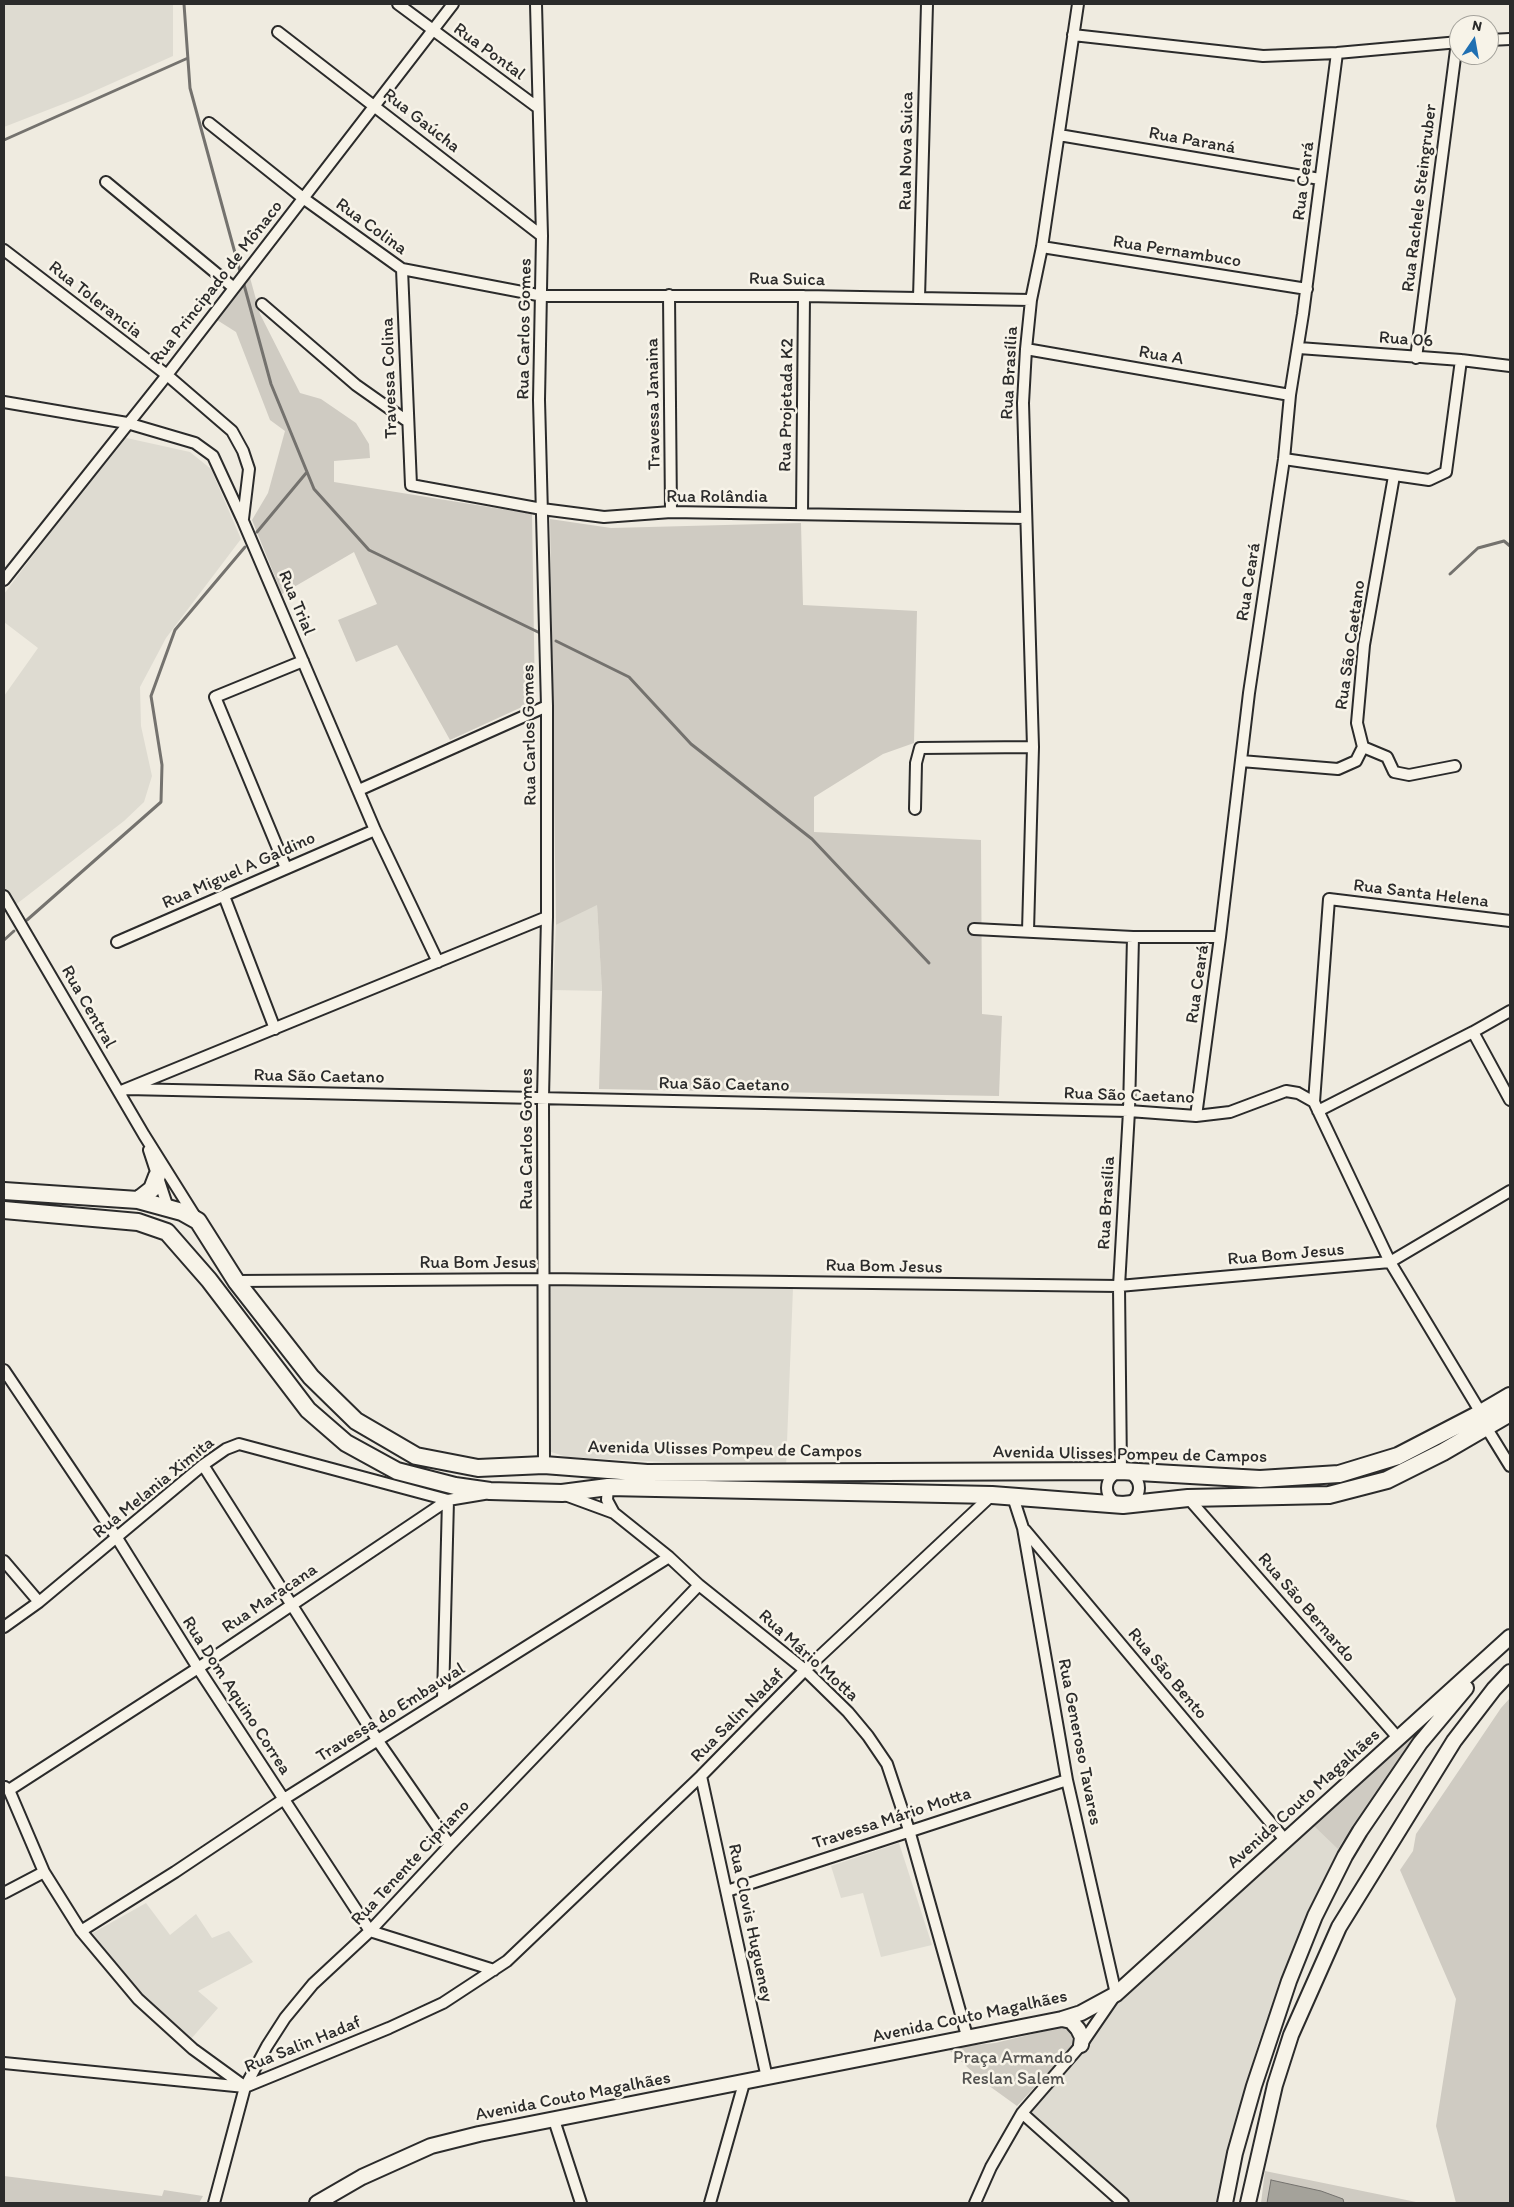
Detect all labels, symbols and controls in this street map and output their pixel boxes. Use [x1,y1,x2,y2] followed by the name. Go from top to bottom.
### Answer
[1449,15,1499,65] north arrow
[1471,17,1483,35] text: N
[449,19,529,85] street label: Rua Pontal
[378,84,464,158] street label: Rua Gaúcha
[895,91,919,211] street label: Rua Nova Suica
[1398,103,1442,293] street label: Rua Rachele Steingruber
[1147,123,1237,159] street label: Rua Paraná
[1288,140,1320,222] street label: Rua Ceará
[331,194,411,260] street label: Rua Colina
[146,196,288,370] street label: Rua Principado de Mônaco
[1111,231,1243,273] street label: Rua Pernambuco
[44,257,146,343] street label: Rua Tolerancia
[513,258,537,400] street label: Rua Carlos Gomes
[749,269,825,291] street label: Rua Suica
[377,317,403,439] street label: Travessa Colina
[997,326,1023,420] street label: Rua Brasília
[1378,327,1434,353] street label: Rua 06
[642,338,666,470] street label: Travessa Janaina
[775,338,799,472] street label: Rua Projetada K2
[1137,341,1185,371] street label: Rua A
[666,486,768,508] street label: Rua Rolândia
[1232,541,1266,623] street label: Rua Ceará
[273,567,319,639] street label: Rua Trial
[1331,579,1371,711] street label: Rua São Caetano
[518,664,542,806] street label: Rua Carlos Gomes
[159,827,319,915] street label: Rua Miguel A Galdino
[1352,875,1490,913] street label: Rua Santa Helena
[1182,943,1214,1025] street label: Rua Ceará
[56,962,120,1052] street label: Rua Central
[253,1065,385,1089] street label: Rua São Caetano
[516,1068,538,1210] street label: Rua Carlos Gomes
[658,1073,790,1097] street label: Rua São Caetano
[1063,1083,1195,1109] street label: Rua São Caetano
[1094,1156,1120,1250] street label: Rua Brasília
[1227,1239,1345,1271] street label: Rua Bom Jesus
[419,1252,537,1274] street label: Rua Bom Jesus
[825,1255,943,1279] street label: Rua Bom Jesus
[89,1432,219,1544] street label: Rua Melania Ximita
[588,1437,862,1463] street label: Avenida Ulisses Pompeu de Campos
[993,1442,1267,1468] street label: Avenida Ulisses Pompeu de Campos
[1252,1549,1360,1667] street label: Rua São Bernardo
[218,1559,322,1639] street label: Rua Maracana
[753,1605,863,1707] street label: Rua Mário Motta
[177,1613,295,1779] street label: Rua Dom Aquino Correa
[1122,1624,1212,1724] street label: Rua São Bento
[1052,1657,1106,1827] street label: Rua Generoso Tavares
[313,1658,469,1768] street label: Travessa do Embauval
[687,1665,789,1767] street label: Rua Salin Nadaf
[1223,1725,1385,1873] street label: Avenida Couto Magalhães
[810,1783,974,1855] street label: Travessa Mário Motta
[347,1796,475,1930] street label: Rua Tenente Cipriano
[723,1842,777,2004] street label: Rua Clovis Hugueney
[871,1986,1069,2048] street label: Avenida Couto Magalhães
[241,2012,365,2078] street label: Rua Salin Hadaf
[953,2047,1073,2090] park label: Praça Armando Reslan Salem
[474,2067,672,2127] street label: Avenida Couto Magalhães

